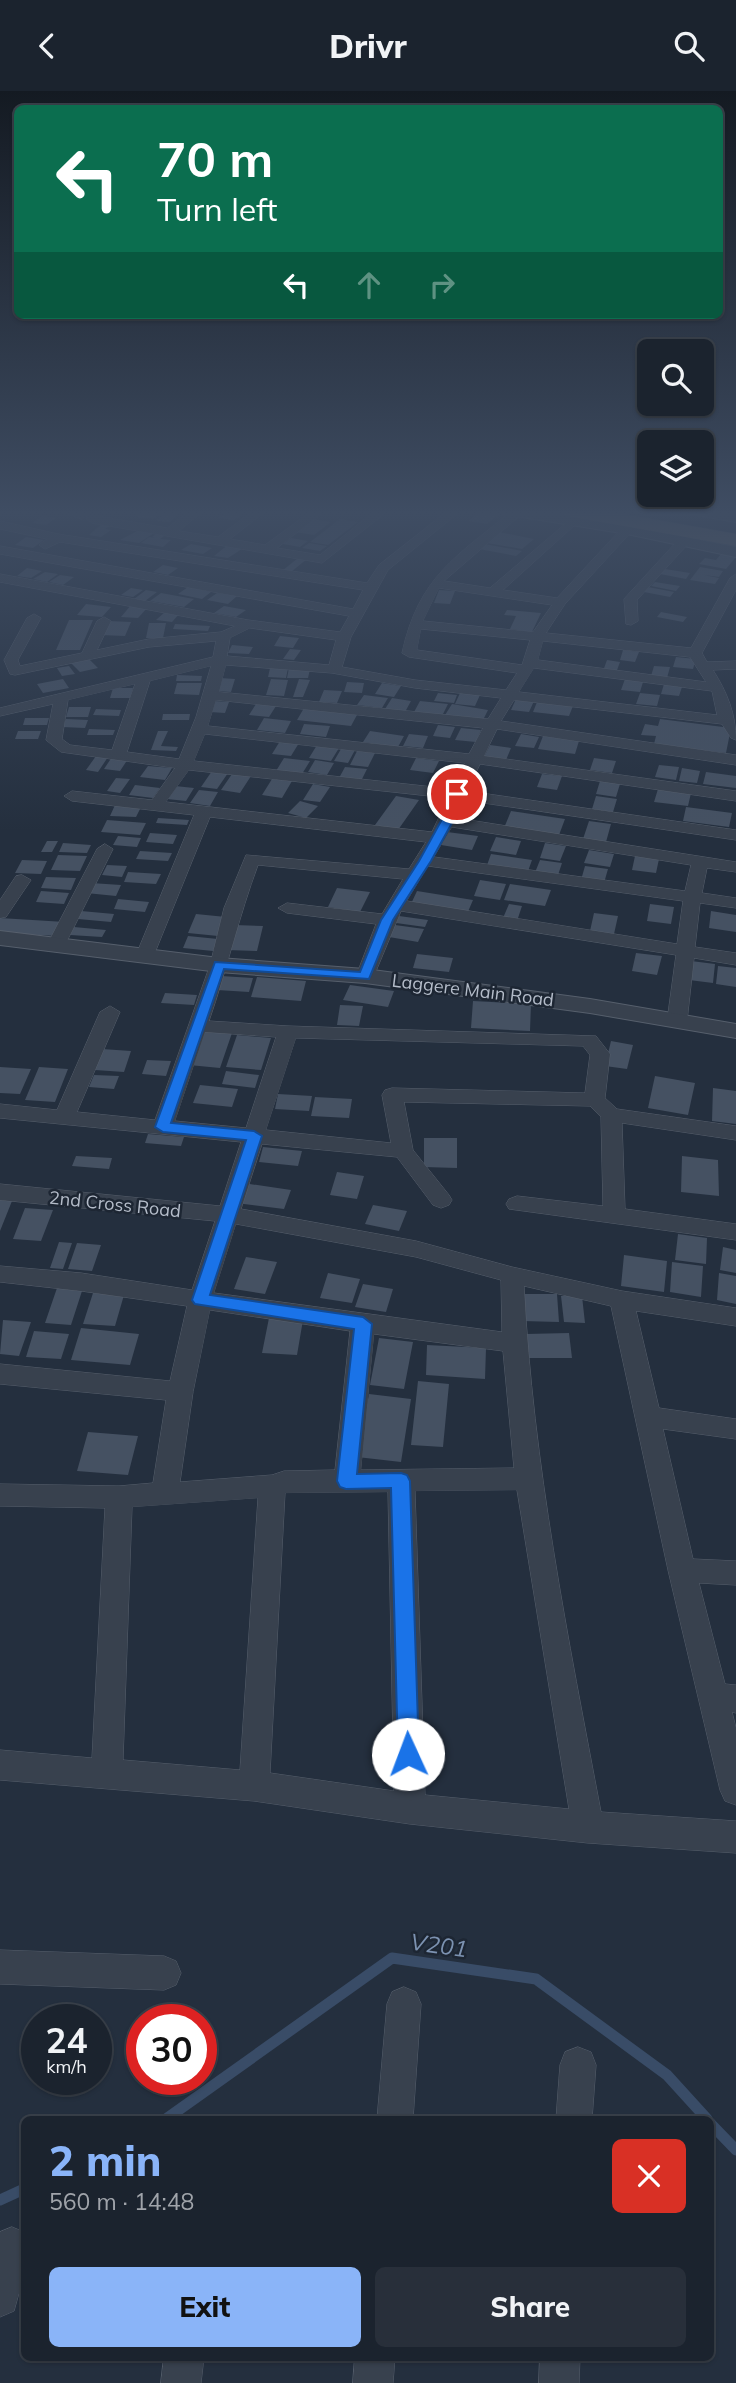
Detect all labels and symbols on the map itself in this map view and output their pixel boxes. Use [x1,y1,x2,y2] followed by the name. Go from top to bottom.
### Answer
[427,764,487,824] pin
[391,969,555,1011] street label: Laggere Main Road
[48,1186,182,1222] street label: 2nd Cross Road
[371,1717,445,1791] position arrow
[409,1927,469,1963] water label: V201
[126,2004,217,2095] speed limit sign: 30

